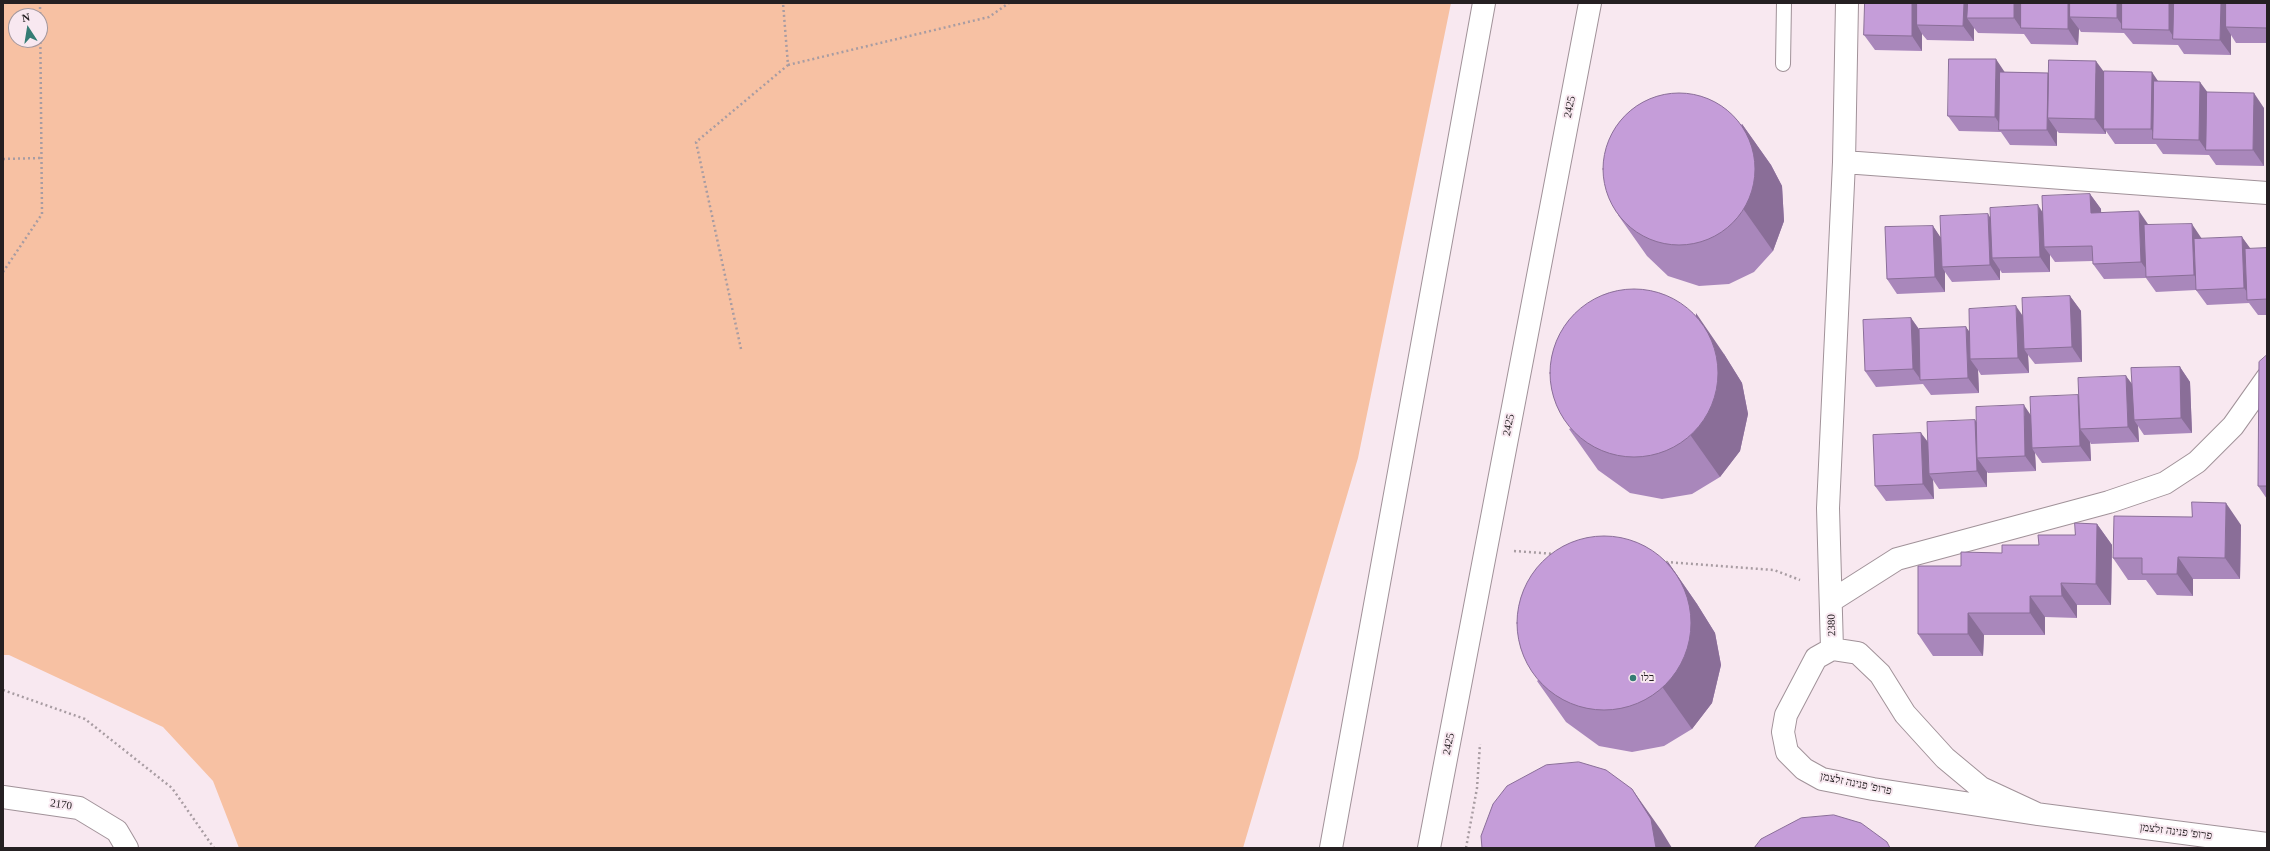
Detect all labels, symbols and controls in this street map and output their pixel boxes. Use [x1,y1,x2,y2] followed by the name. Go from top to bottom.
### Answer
[8,8,48,48] north arrow
[21,11,31,24] text: N
[1561,95,1579,119] street label: 2425
[1500,413,1518,437] street label: 2425
[1825,614,1839,636] street label: 2380
[1641,671,1654,685] place label: בלו
[1628,673,1638,683] marker: בלו
[1440,732,1458,756] street label: 2425
[1819,770,1893,798] street label: פרופ' פנינה זלצמן
[49,797,73,813] street label: 2170
[2139,821,2213,843] street label: פרופ' פנינה זלצמן

